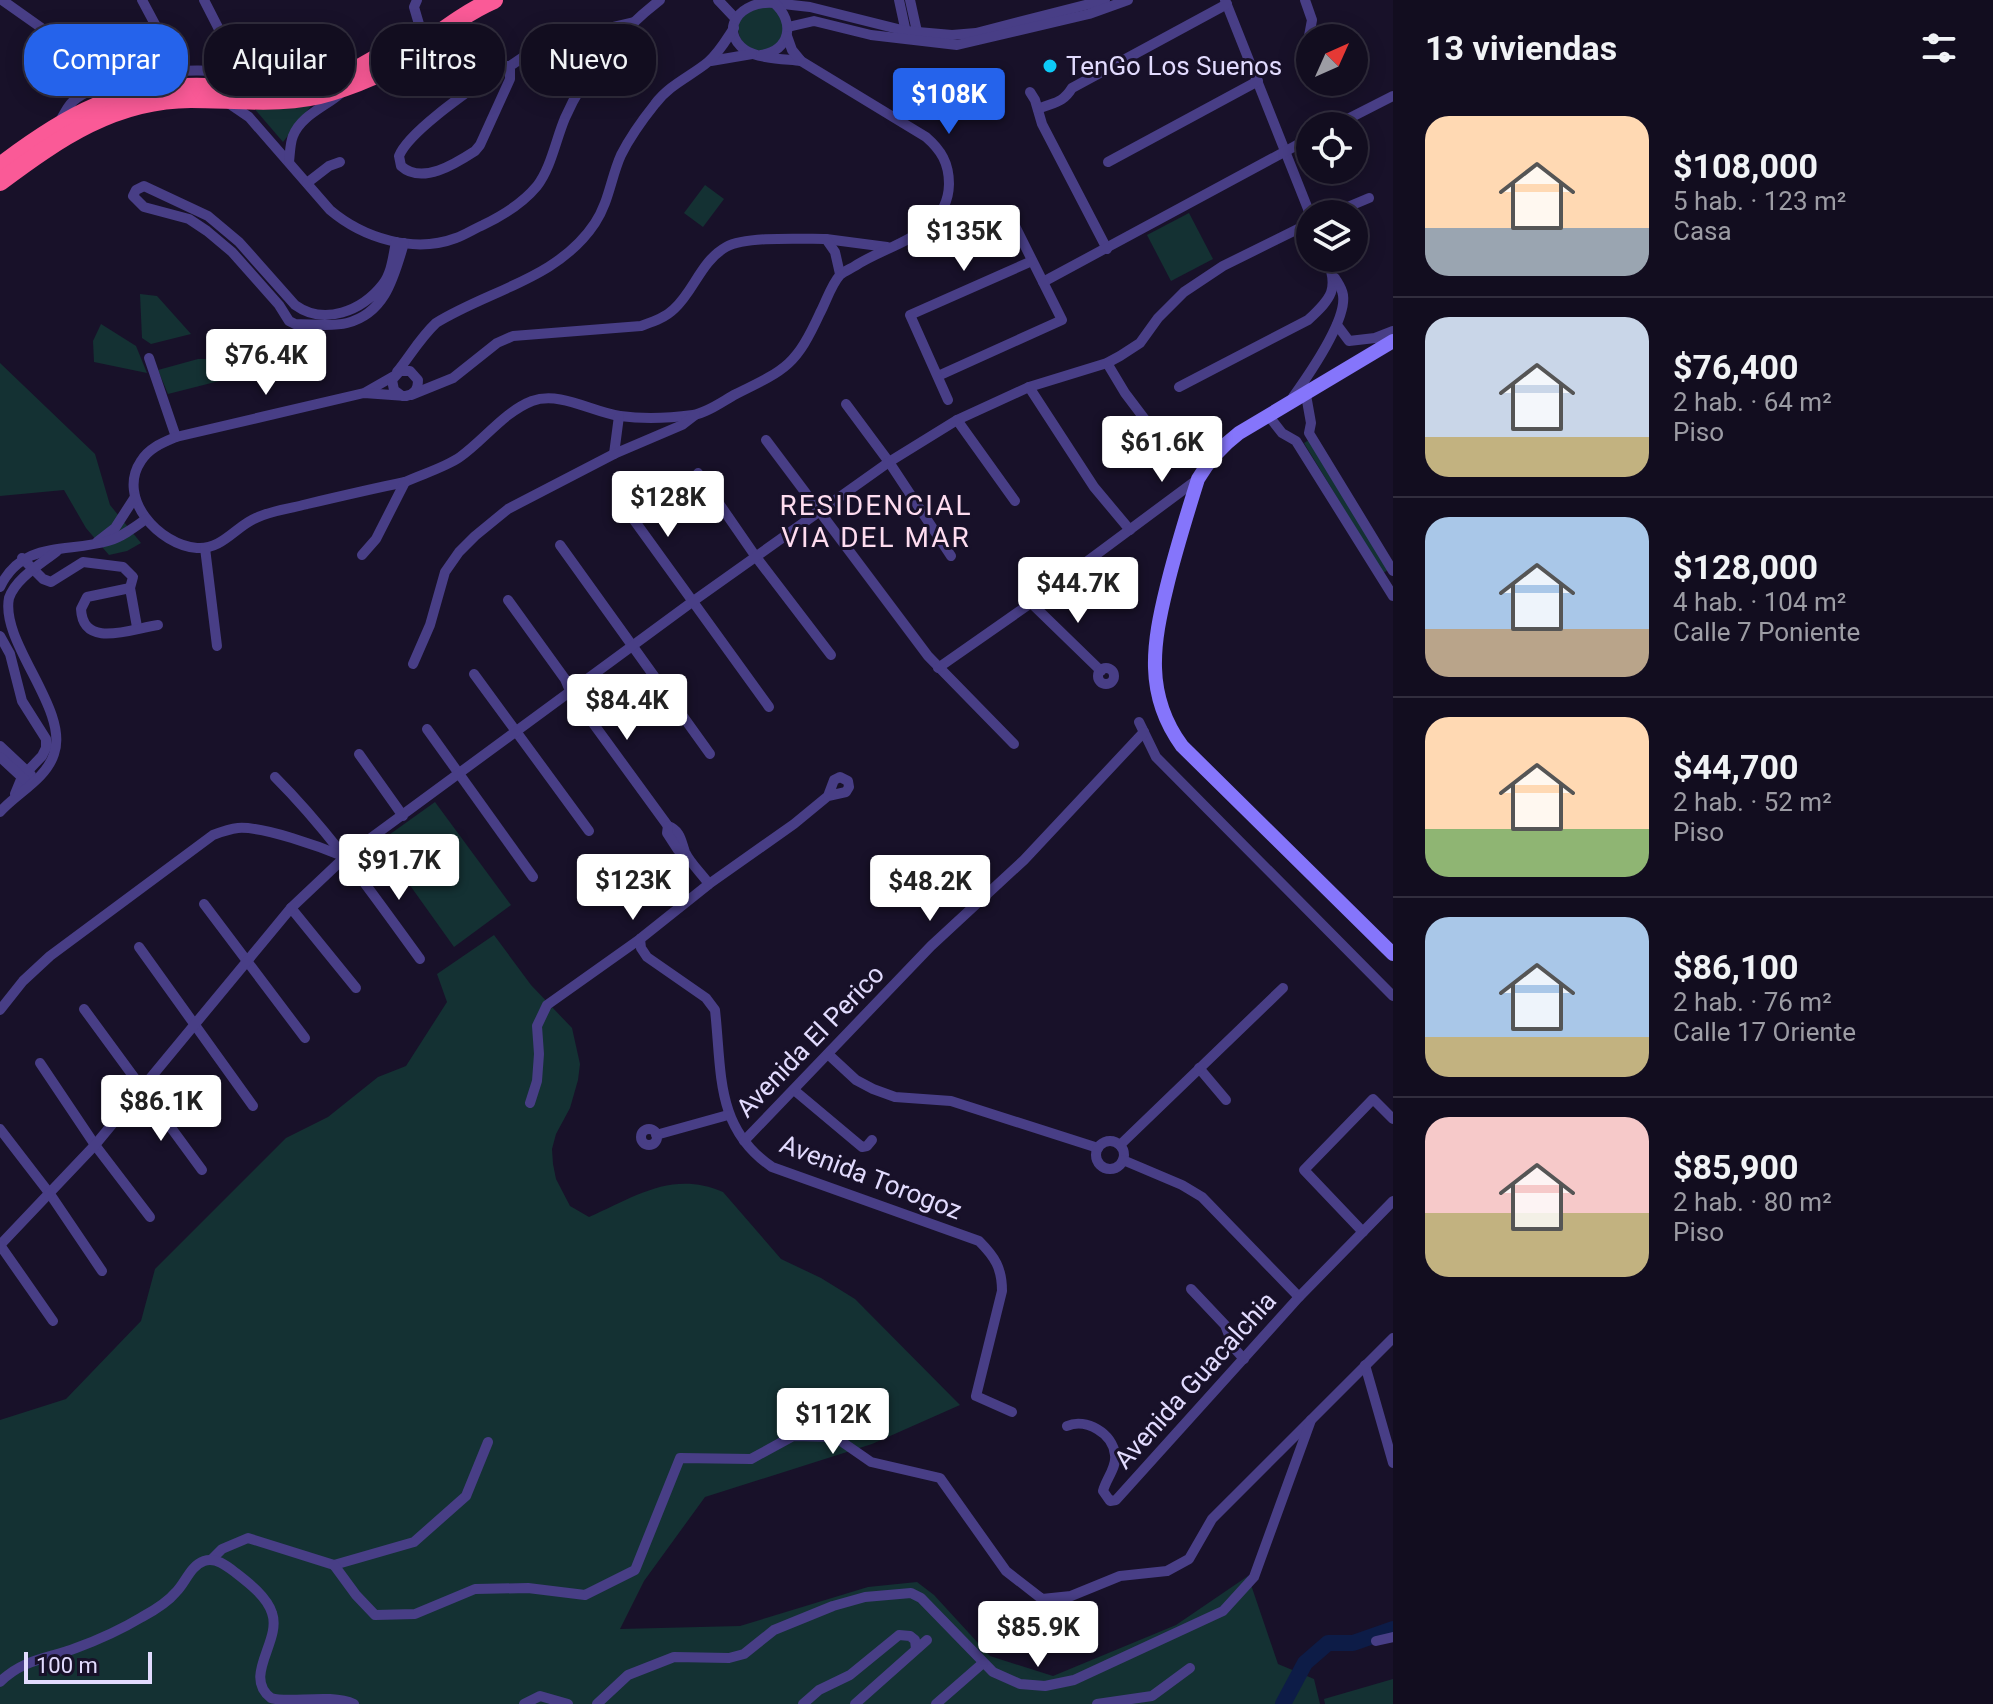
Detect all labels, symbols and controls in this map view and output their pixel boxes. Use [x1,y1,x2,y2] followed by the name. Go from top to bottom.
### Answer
[24,24,188,96] chip: Comprar
[204,24,355,96] chip: Alquilar
[371,24,505,96] chip: Filtros
[521,24,656,96] chip: Nuevo
[1296,24,1368,96] north arrow
[1296,24,1368,272] map controls
[1917,26,1961,70] icon: filters
[1425,28,1617,68] text: 13 viviendas
[1066,51,1282,81] place label: TenGo Los Suenos
[1041,57,1059,75] marker: TenGo Los Suenos
[893,68,1005,136] pin: $108K
[911,79,987,109] text: $108K
[1296,112,1368,184] button: locate
[1673,146,1818,186] text: $108,000
[1489,148,1585,244] icon: home
[1673,186,1846,216] text: 5 hab. · 123 m²
[1296,200,1368,272] button: layers
[908,205,1020,273] pin: $135K
[926,216,1002,246] text: $135K
[1673,216,1732,246] text: Casa
[201,329,331,397] pin: $76.4K
[224,340,308,370] text: $76.4K
[1673,347,1798,387] text: $76,400
[1489,349,1585,445] icon: home
[1673,387,1832,417] text: 2 hab. · 64 m²
[1097,416,1227,484] pin: $61.6K
[1673,417,1724,447] text: Piso
[1120,427,1204,457] text: $61.6K
[612,471,724,539] pin: $128K
[630,482,706,512] text: $128K
[779,489,973,554] district label: RESIDENCIAL VIA DEL MAR
[1673,547,1818,587] text: $128,000
[1489,549,1585,645] icon: home
[1013,557,1143,625] pin: $44.7K
[1036,568,1120,598] text: $44.7K
[1673,587,1846,617] text: 4 hab. · 104 m²
[1673,617,1860,647] text: Calle 7 Poniente
[562,674,692,742] pin: $84.4K
[585,685,669,715] text: $84.4K
[1673,747,1798,787] text: $44,700
[1489,749,1585,845] icon: home
[1673,787,1832,817] text: 2 hab. · 52 m²
[1673,817,1724,847] text: Piso
[334,834,464,902] pin: $91.7K
[357,845,441,875] text: $91.7K
[577,854,689,922] pin: $123K
[865,855,995,923] pin: $48.2K
[595,865,671,895] text: $123K
[888,866,972,896] text: $48.2K
[1673,947,1798,987] text: $86,100
[1489,949,1585,1045] icon: home
[730,959,890,1123] street label: Avenida El Perico
[1673,987,1832,1017] text: 2 hab. · 76 m²
[1673,1017,1856,1047] text: Calle 17 Oriente
[96,1075,226,1143] pin: $86.1K
[119,1086,203,1116] text: $86.1K
[776,1128,966,1226] street label: Avenida Torogoz
[1673,1147,1798,1187] text: $85,900
[1489,1149,1585,1245] icon: home
[1673,1187,1832,1217] text: 2 hab. · 80 m²
[1673,1217,1724,1247] text: Piso
[1108,1286,1282,1474] street label: Avenida Guacalchia
[777,1388,889,1456] pin: $112K
[795,1399,871,1429] text: $112K
[973,1601,1103,1669] pin: $85.9K
[996,1612,1080,1642] text: $85.9K
[24,1648,152,1684] scale bar
[36,1653,98,1678] text: 100 m

